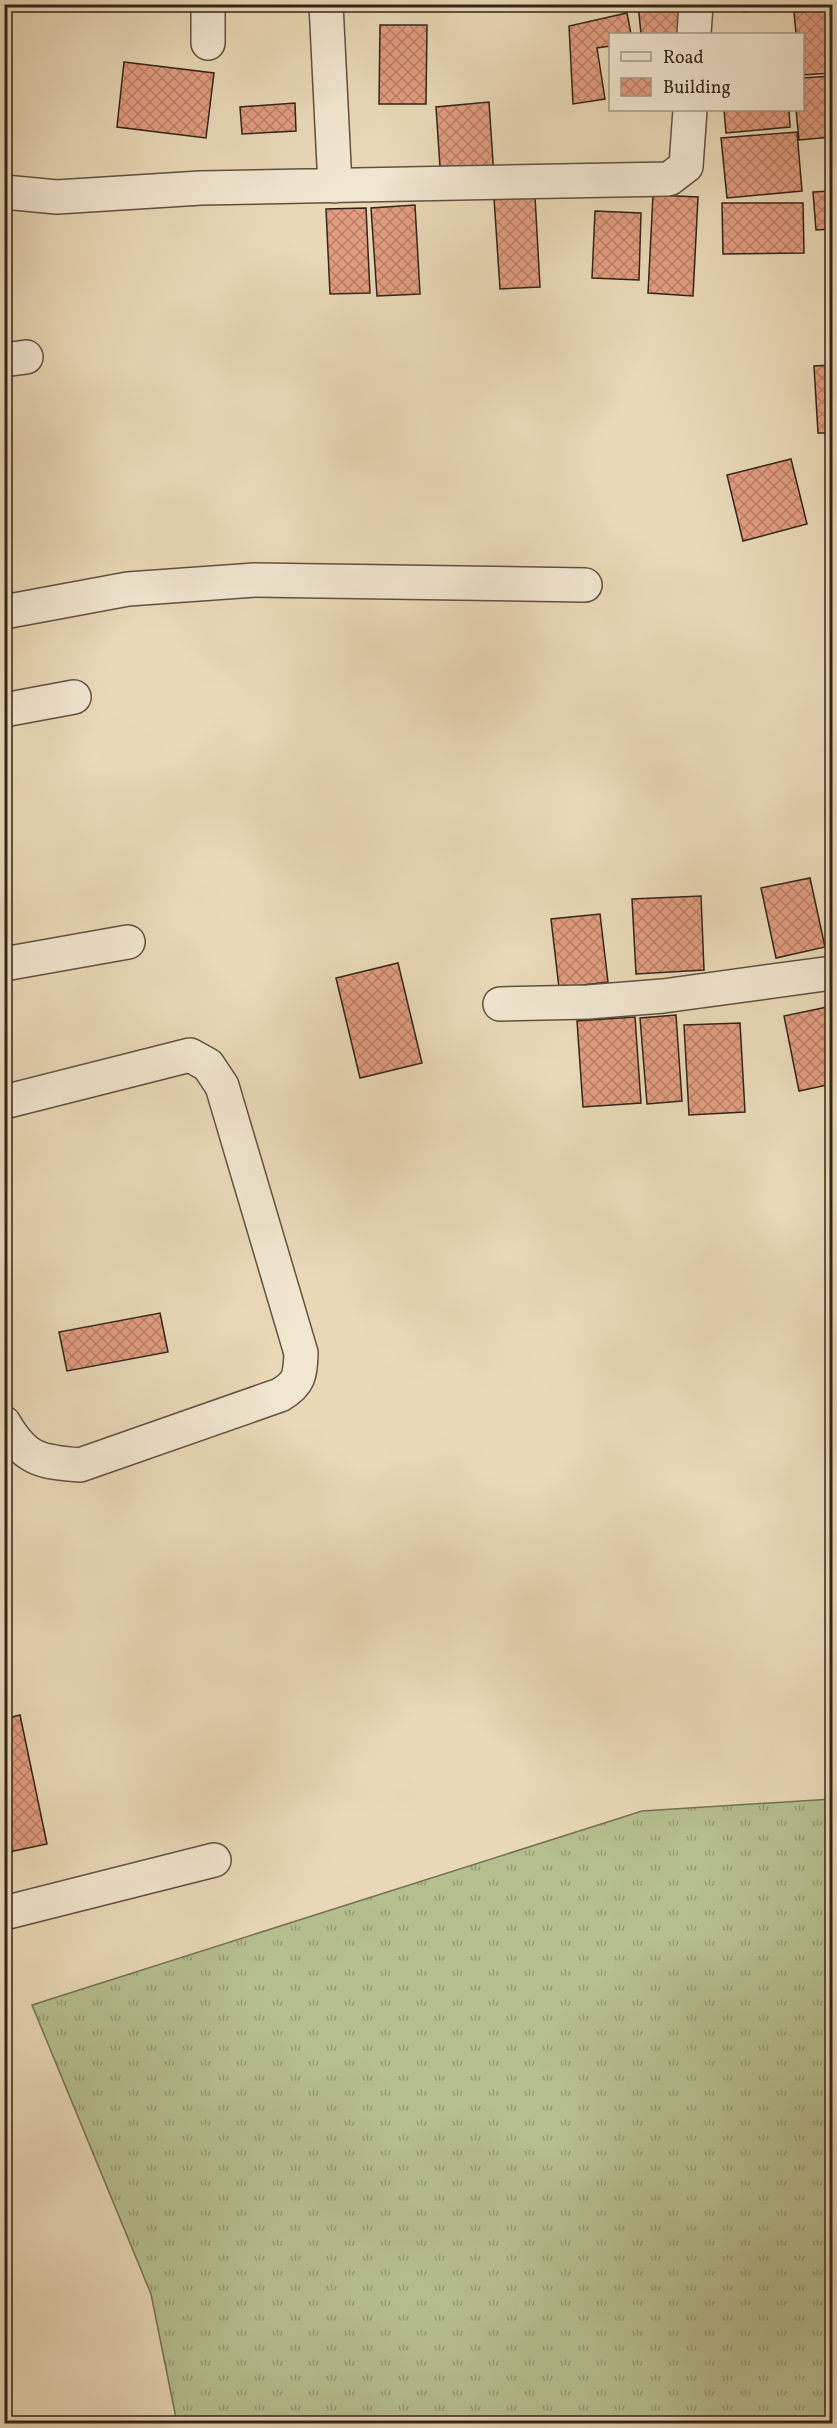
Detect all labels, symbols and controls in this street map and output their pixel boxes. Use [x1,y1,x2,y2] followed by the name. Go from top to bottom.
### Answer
[609,33,804,111] legend
[663,46,704,71] text: Road
[663,76,731,101] text: Building

